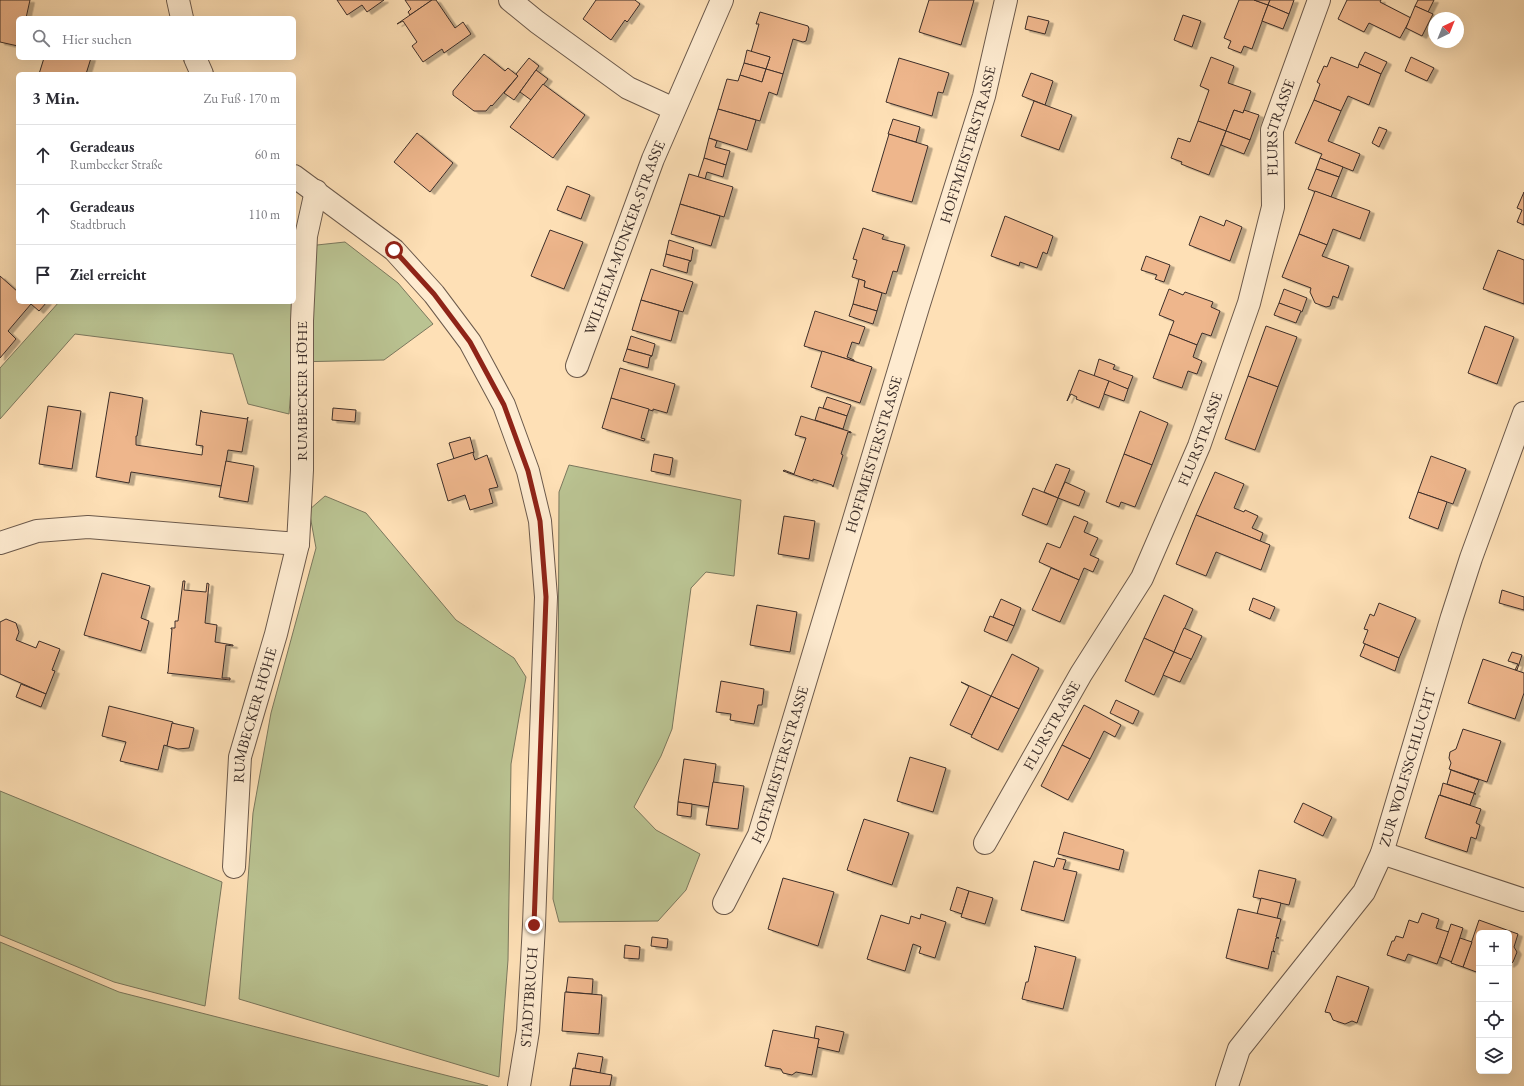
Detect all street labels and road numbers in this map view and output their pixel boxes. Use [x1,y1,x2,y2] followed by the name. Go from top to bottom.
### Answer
[935,63,1000,225] street label: HOFFMEISTERSTRASSE
[1262,76,1299,176] street label: FLURSTRASSE
[579,137,669,337] street label: WILHELM-MÜNKER-STRASSE
[292,321,311,461] street label: RUMBECKER HÖHE
[840,373,906,535] street label: HOFFMEISTERSTRASSE
[1173,389,1226,489] street label: FLURSTRASSE
[229,644,281,784] street label: RUMBECKER HÖHE
[1018,677,1084,773] street label: FLURSTRASSE
[746,683,813,846] street label: HOFFMEISTERSTRASSE
[1374,685,1440,849] street label: ZUR WOLFSSCHLUCHT
[516,946,541,1048] street label: STADTBRUCH

